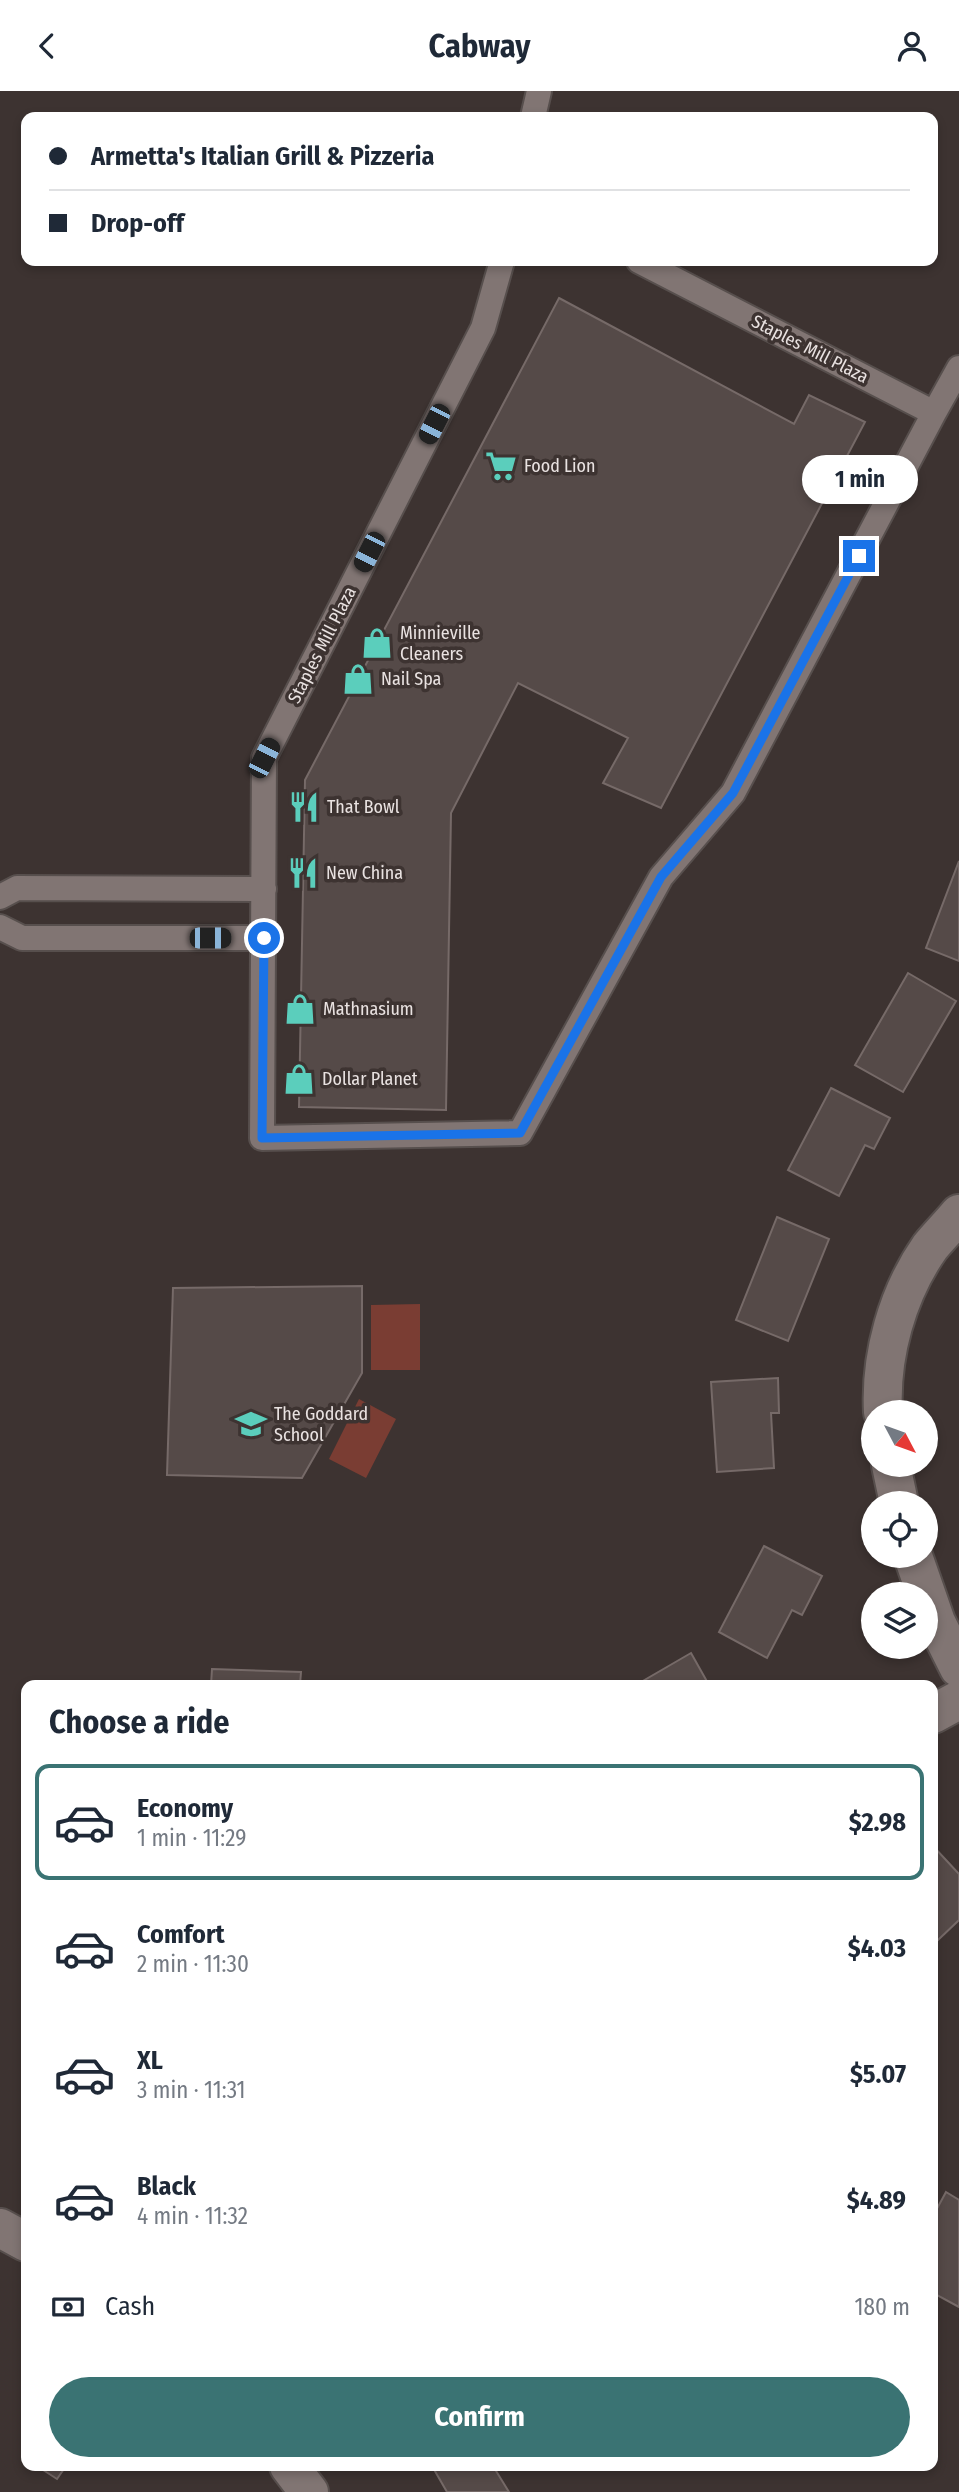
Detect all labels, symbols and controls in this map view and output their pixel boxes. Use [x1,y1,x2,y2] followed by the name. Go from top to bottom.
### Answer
[28,27,66,65] icon: back
[429,27,530,65] text: Cabway
[893,27,931,65] icon: person
[91,141,434,172] text: Armetta's Italian Grill & Pizzeria
[91,208,184,239] text: Drop-off
[748,310,872,388] street label: Staples Mill Plaza
[416,401,453,447] car
[484,449,518,483] supermarket icon: Food Lion
[524,455,596,477] place label: Food Lion
[801,455,917,503] callout: 1 min
[835,465,885,493] text: 1 min
[351,529,388,575] car
[843,540,875,572] route end
[283,583,361,707] street label: Staples Mill Plaza
[400,622,481,665] place label: Minnieville Cleaners
[360,626,394,660] shop icon: Minnieville Cleaners
[341,662,375,696] shop icon: Nail Spa
[381,668,442,690] place label: Nail Spa
[246,735,283,781] car
[287,790,321,824] restaurant icon: That Bowl
[327,796,400,818] place label: That Bowl
[286,856,320,890] restaurant icon: New China
[326,862,403,884] place label: New China
[248,922,280,954] route start
[190,928,232,949] car
[283,992,317,1026] shop icon: Mathnasium
[323,998,414,1020] place label: Mathnasium
[282,1062,316,1096] shop icon: Dollar Planet
[322,1068,418,1090] place label: Dollar Planet
[861,1400,938,1477] north arrow
[861,1400,938,1659] map controls
[274,1403,368,1446] place label: The Goddard School
[234,1407,268,1441] school or university icon: The Goddard School
[861,1491,938,1568] button: locate
[861,1582,938,1659] button: layers
[49,1703,230,1741] text: Choose a ride
[53,1791,116,1854] icon: car
[137,1793,233,1824] text: Economy
[849,1807,906,1838] text: $2.98
[137,1824,246,1852] text: 1 min · 11:29
[53,1917,116,1980] icon: car
[137,1919,225,1950] text: Comfort
[848,1933,906,1964] text: $4.03
[137,1950,249,1978] text: 2 min · 11:30
[53,2043,116,2106] icon: car
[137,2045,163,2076] text: XL
[850,2059,906,2090] text: $5.07
[137,2076,246,2104] text: 3 min · 11:31
[53,2169,116,2232] icon: car
[137,2171,196,2202] text: Black
[847,2185,906,2216] text: $4.89
[137,2202,248,2230] text: 4 min · 11:32
[49,2288,87,2326] icon: cash
[105,2291,155,2322] text: Cash
[854,2293,910,2321] text: 180 m
[49,2377,910,2457] button: Confirm

